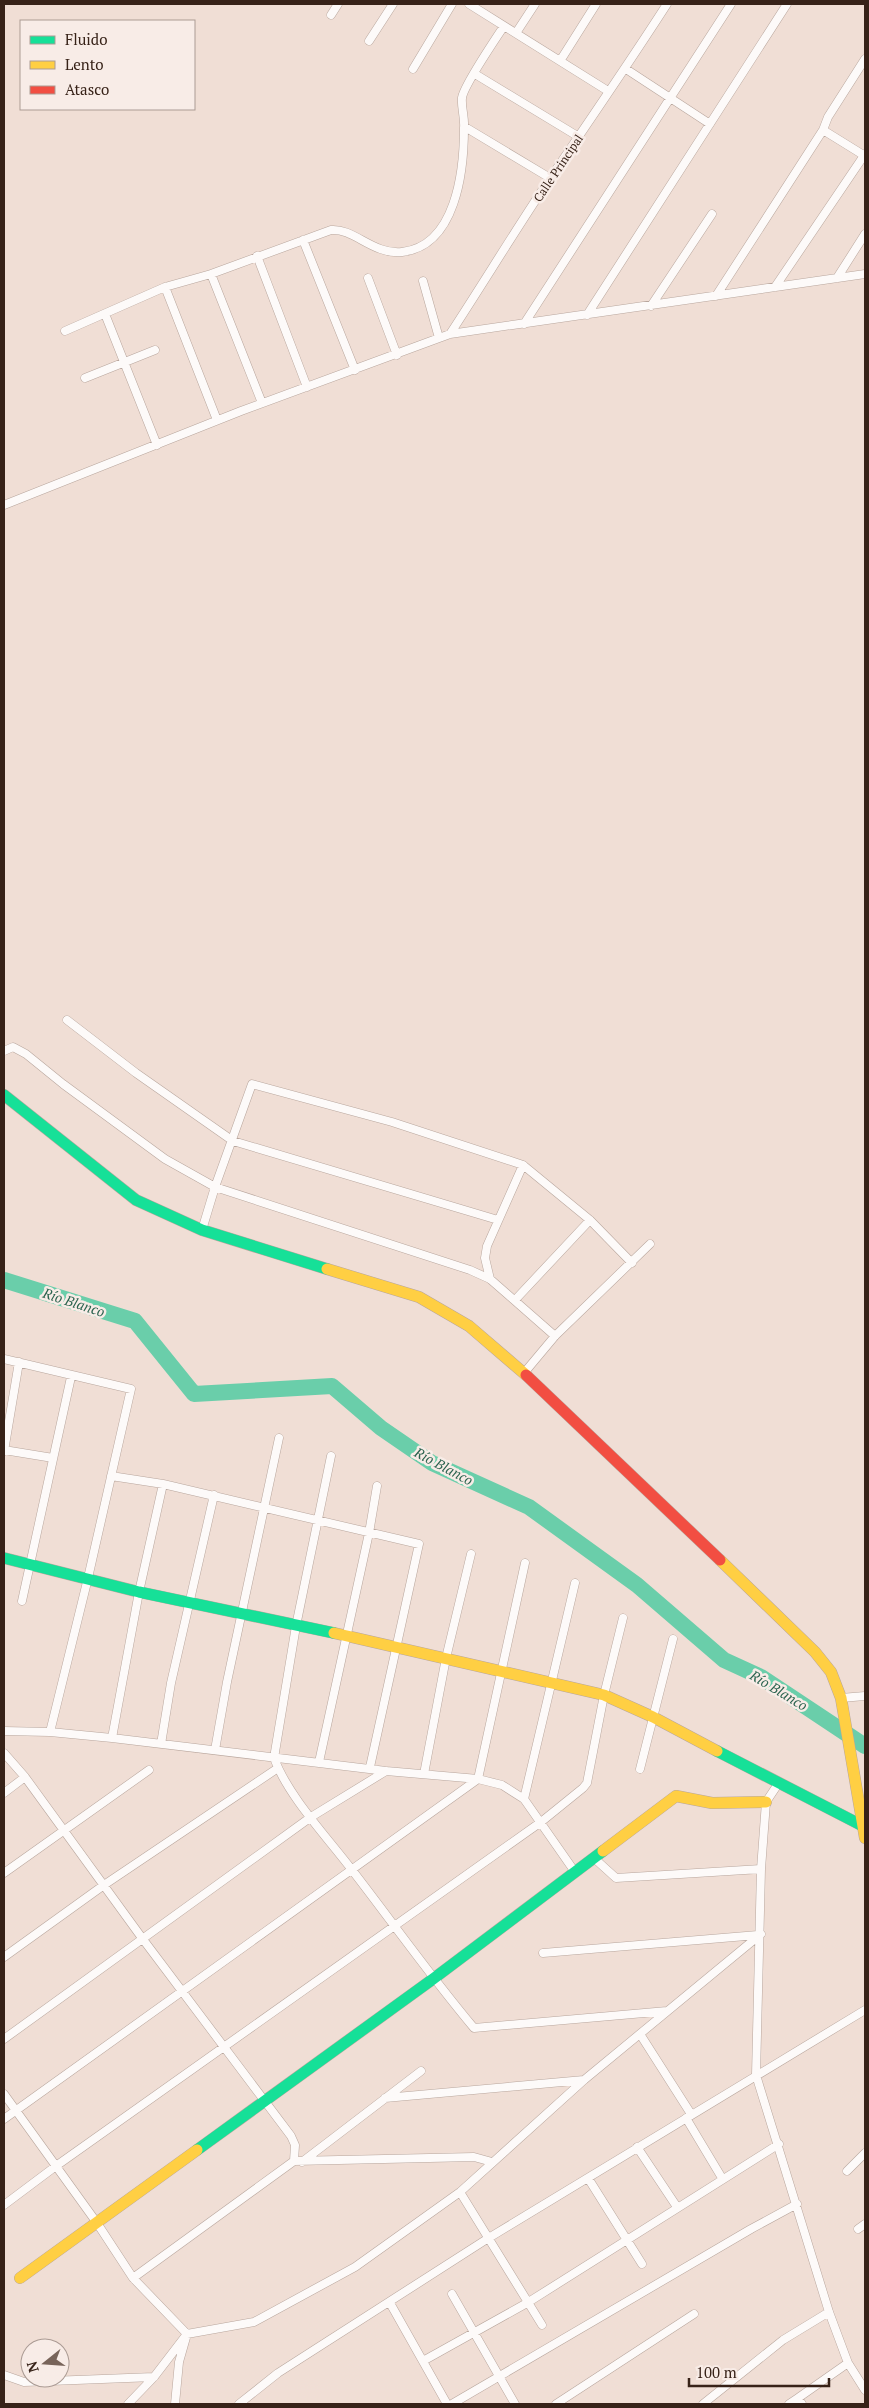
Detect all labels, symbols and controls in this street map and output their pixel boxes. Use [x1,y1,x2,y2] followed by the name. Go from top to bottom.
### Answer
[20,20,195,110] legend
[65,29,107,49] text: Fluido
[65,54,104,74] text: Lento
[65,79,109,99] text: Atasco
[530,131,586,205] street label: Calle Principal
[40,1283,107,1321] water label: Río Blanco
[410,1442,477,1489] water label: Río Blanco
[746,1665,811,1715] water label: Río Blanco
[20,2338,70,2388] north arrow
[689,2356,829,2388] scale bar
[21,2359,43,2375] text: N
[696,2362,737,2382] text: 100 m

